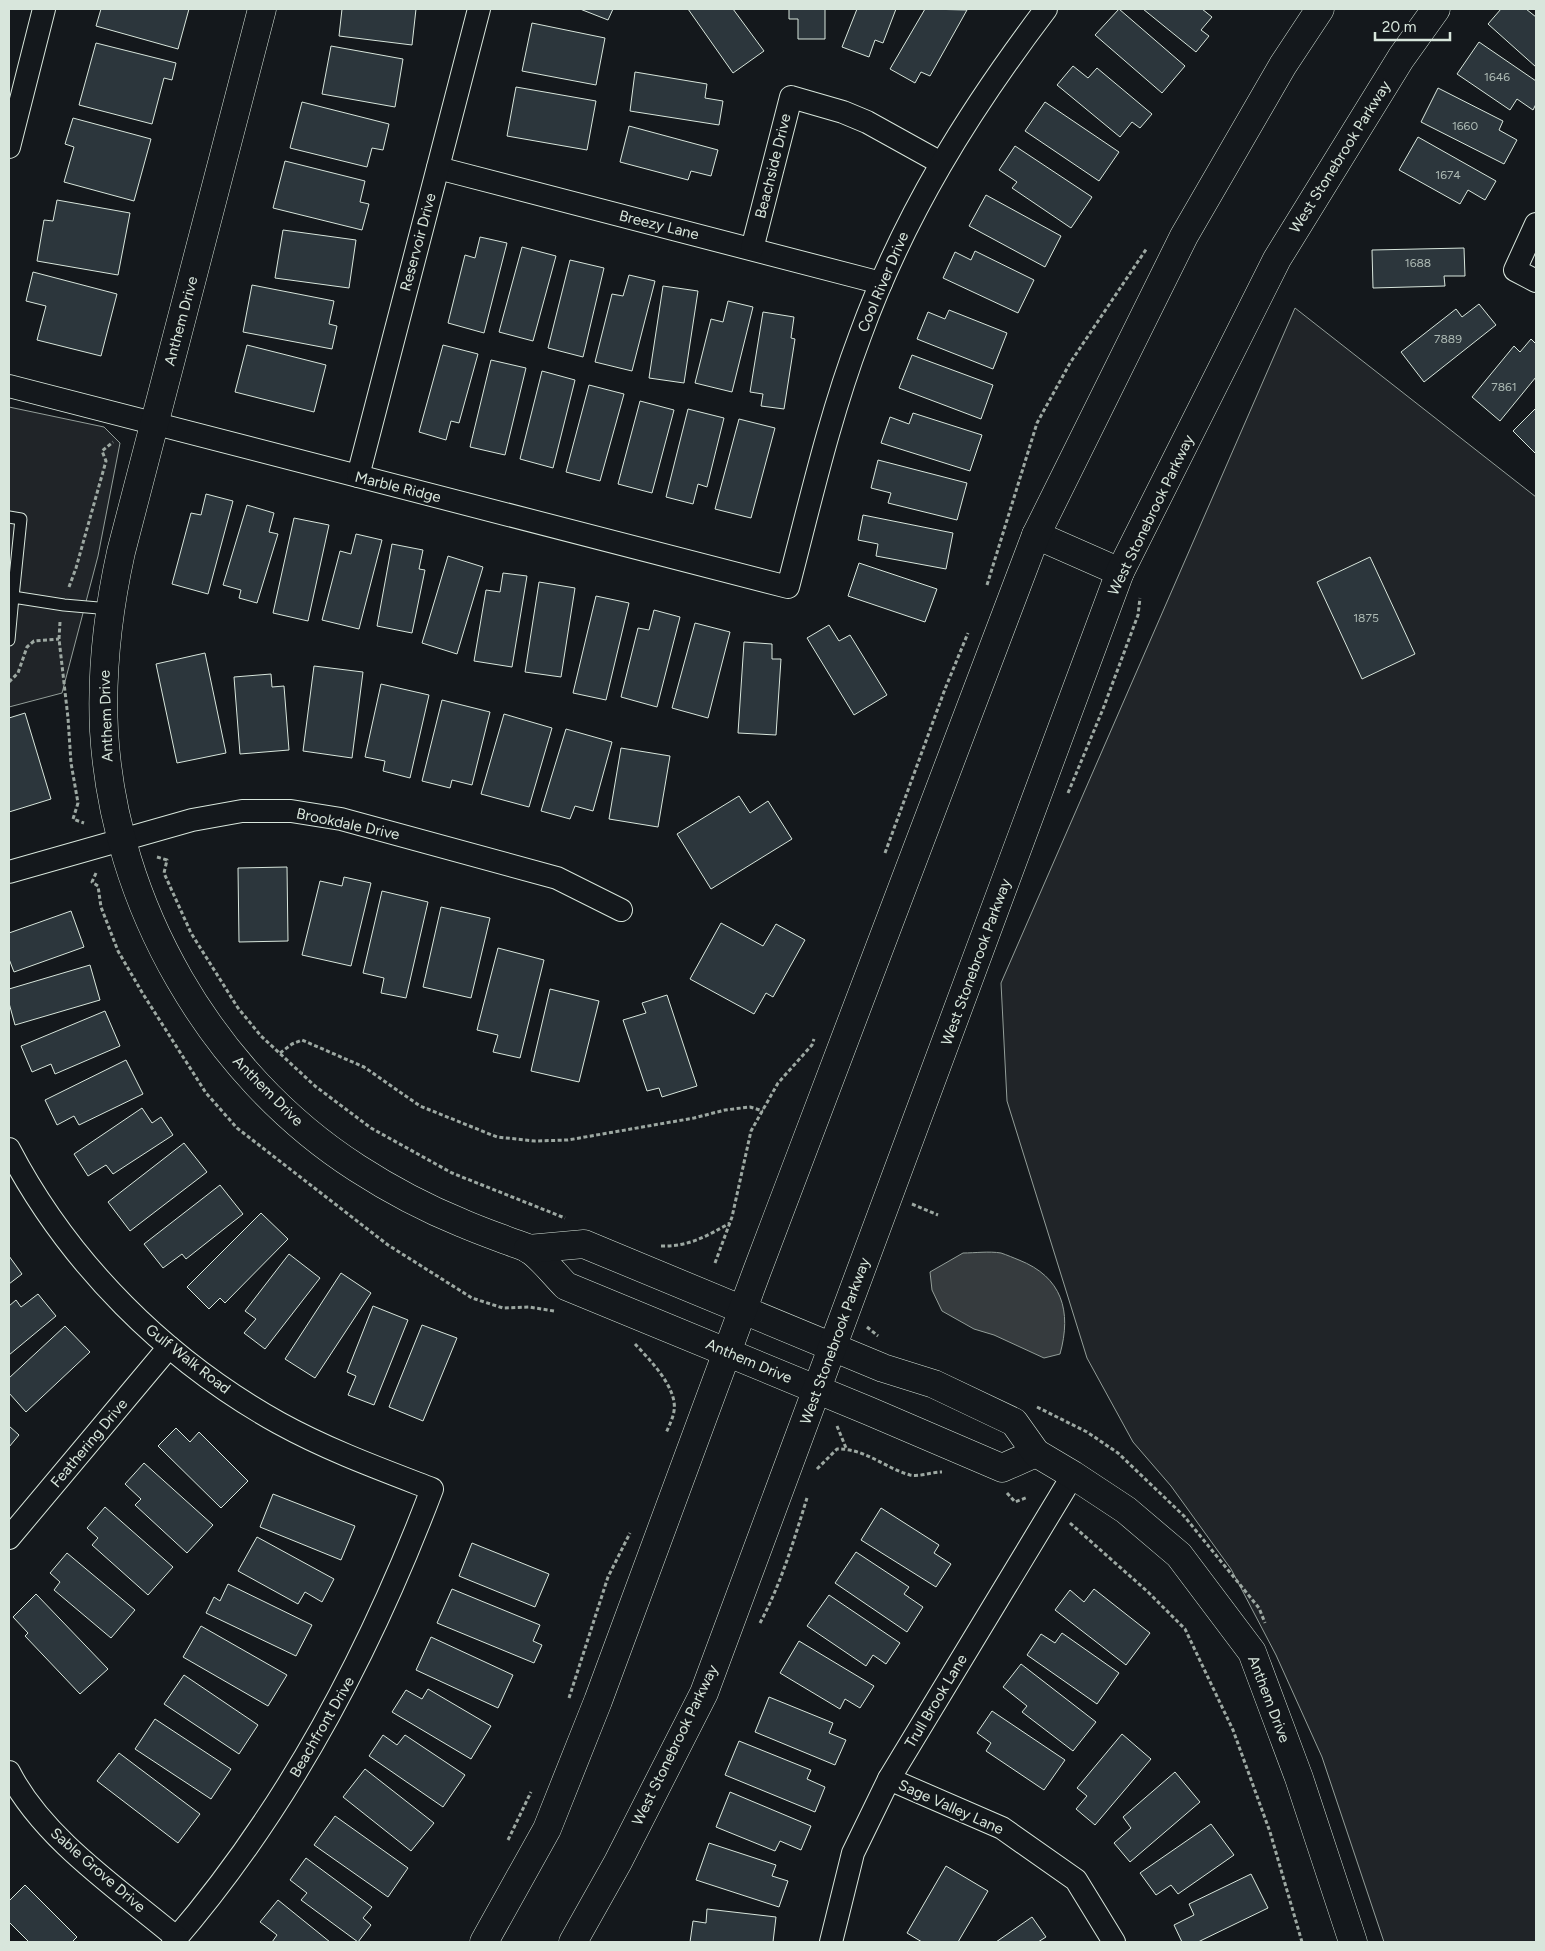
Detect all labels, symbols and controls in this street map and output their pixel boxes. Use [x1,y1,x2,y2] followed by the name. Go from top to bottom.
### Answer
[1375,10,1450,42] scale bar
[1382,18,1416,36] text: 20 m
[1484,70,1510,84] house number: 1646
[1286,77,1394,236] street label: West Stonebrook Parkway
[751,112,795,220] street label: Beachside Drive
[1452,119,1478,133] house number: 1660
[1435,168,1461,182] house number: 1674
[396,191,440,293] street label: Reservoir Drive
[617,206,701,244] street label: Breezy Lane
[854,229,912,335] street label: Cool River Drive
[1405,256,1431,270] house number: 1688
[160,274,202,368] street label: Anthem Drive
[1434,332,1462,346] house number: 7889
[1491,380,1517,394] house number: 7861
[1104,432,1198,598] street label: West Stonebrook Parkway
[353,468,443,506] street label: Marble Ridge
[1353,611,1379,625] house number: 1875
[95,670,117,762] street label: Anthem Drive
[295,804,401,844] street label: Brookdale Drive
[937,876,1015,1048] street label: West Stonebrook Parkway
[229,1052,307,1130] street label: Anthem Drive
[796,1255,874,1427] street label: West Stonebrook Parkway
[142,1320,234,1398] street label: Gulf Walk Road
[703,1335,795,1387] street label: Anthem Drive
[47,1395,131,1491] street label: Feathering Drive
[901,1651,971,1751] street label: Trull Brook Lane
[1244,1653,1294,1745] street label: Anthem Drive
[628,1662,722,1828] street label: West Stonebrook Parkway
[286,1673,358,1781] street label: Beachfront Drive
[896,1776,1006,1838] street label: Sage Valley Lane
[47,1824,149,1916] street label: Sable Grove Drive

